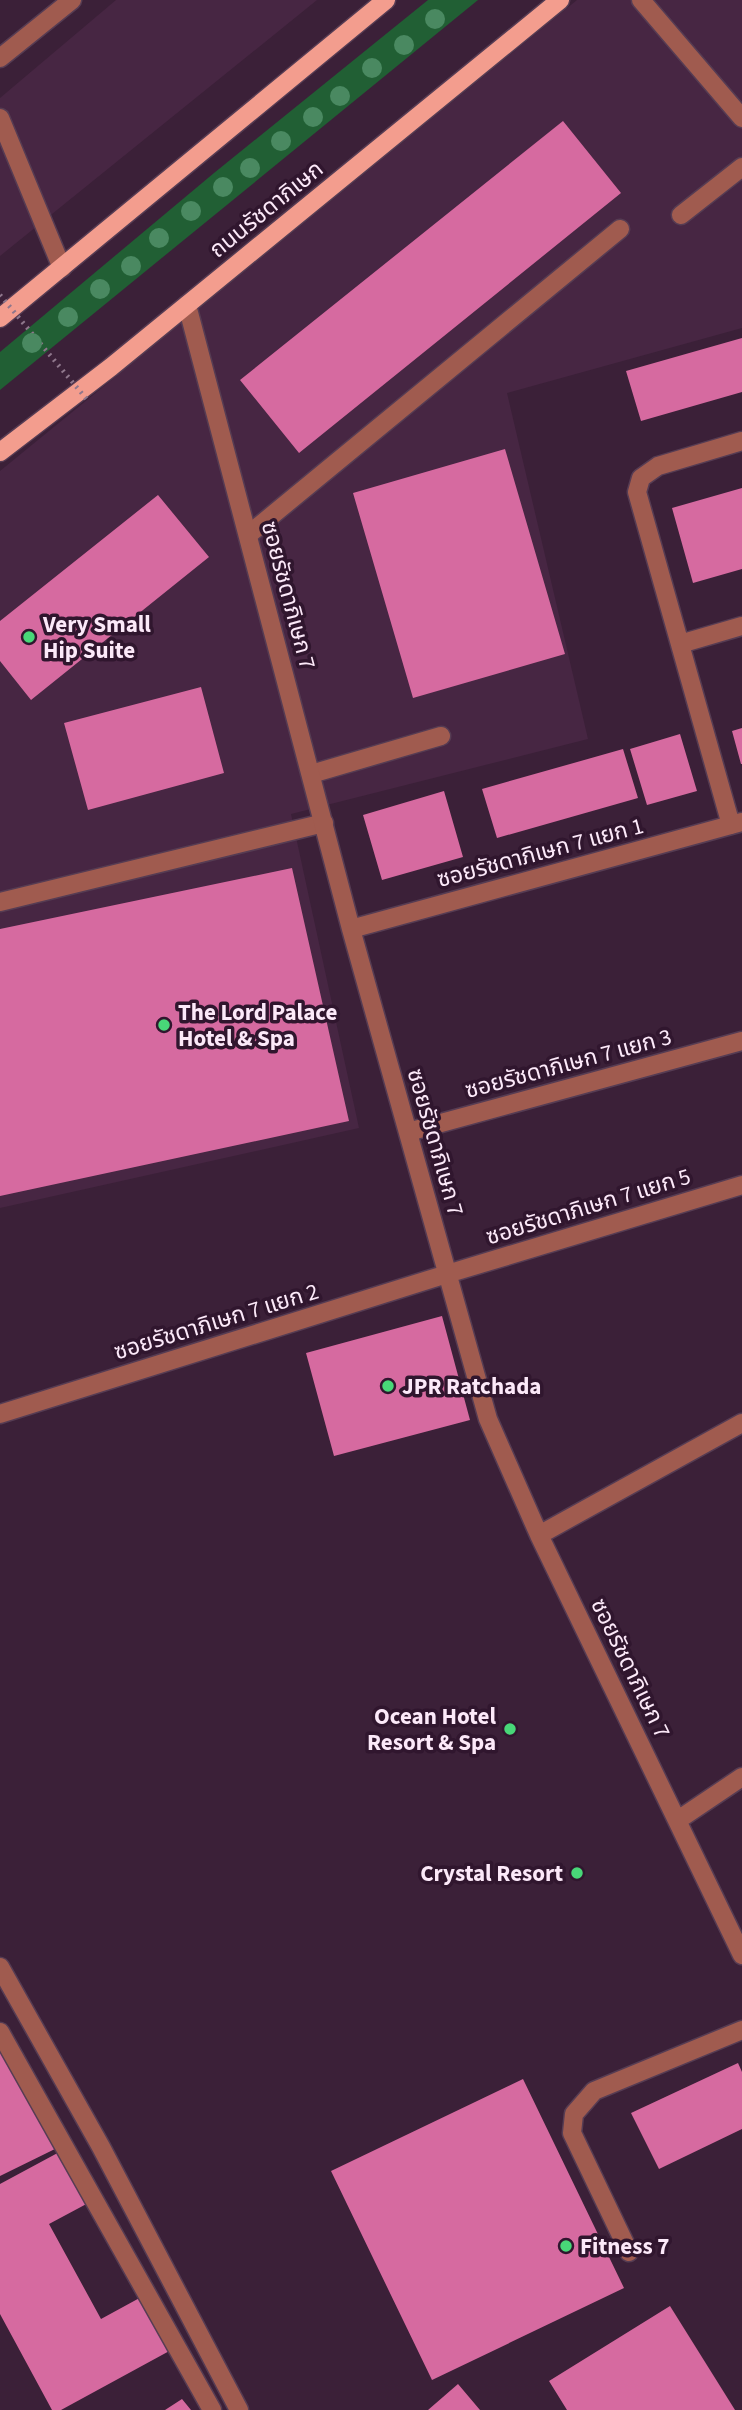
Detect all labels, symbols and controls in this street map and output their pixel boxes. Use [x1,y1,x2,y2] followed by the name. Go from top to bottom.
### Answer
[202,153,330,266] street label: ถนนรัชดาภิเษก
[253,517,324,673] street label: ซอยรัชดาภิเษก 7
[42,608,151,667] place label: Very Small Hip Suite
[21,629,37,645] marker: Very Small Hip Suite
[433,809,647,896] street label: ซอยรัชดาภิเษก 7 แยก 1
[178,996,337,1055] place label: The Lord Palace Hotel & Spa
[156,1017,172,1033] marker: The Lord Palace Hotel & Spa
[461,1020,675,1107] street label: ซอยรัชดาภิเษก 7 แยก 3
[399,1065,472,1220] street label: ซอยรัชดาภิเษก 7
[482,1160,695,1253] street label: ซอยรัชดาภิเษก 7 แยก 5
[110,1275,323,1368] street label: ซอยรัชดาภิเษก 7 แยก 2
[402,1370,541,1403] place label: JPR Ratchada
[380,1378,396,1394] marker: JPR Ratchada
[582,1593,679,1744] street label: ซอยรัชดาภิเษก 7
[367,1700,496,1759] place label: Ocean Hotel Resort & Spa
[502,1721,518,1737] marker: Ocean Hotel Resort & Spa
[420,1857,563,1890] place label: Crystal Resort
[569,1865,585,1881] marker: Crystal Resort
[580,2230,669,2263] place label: Fitness 7
[558,2238,574,2254] marker: Fitness 7

